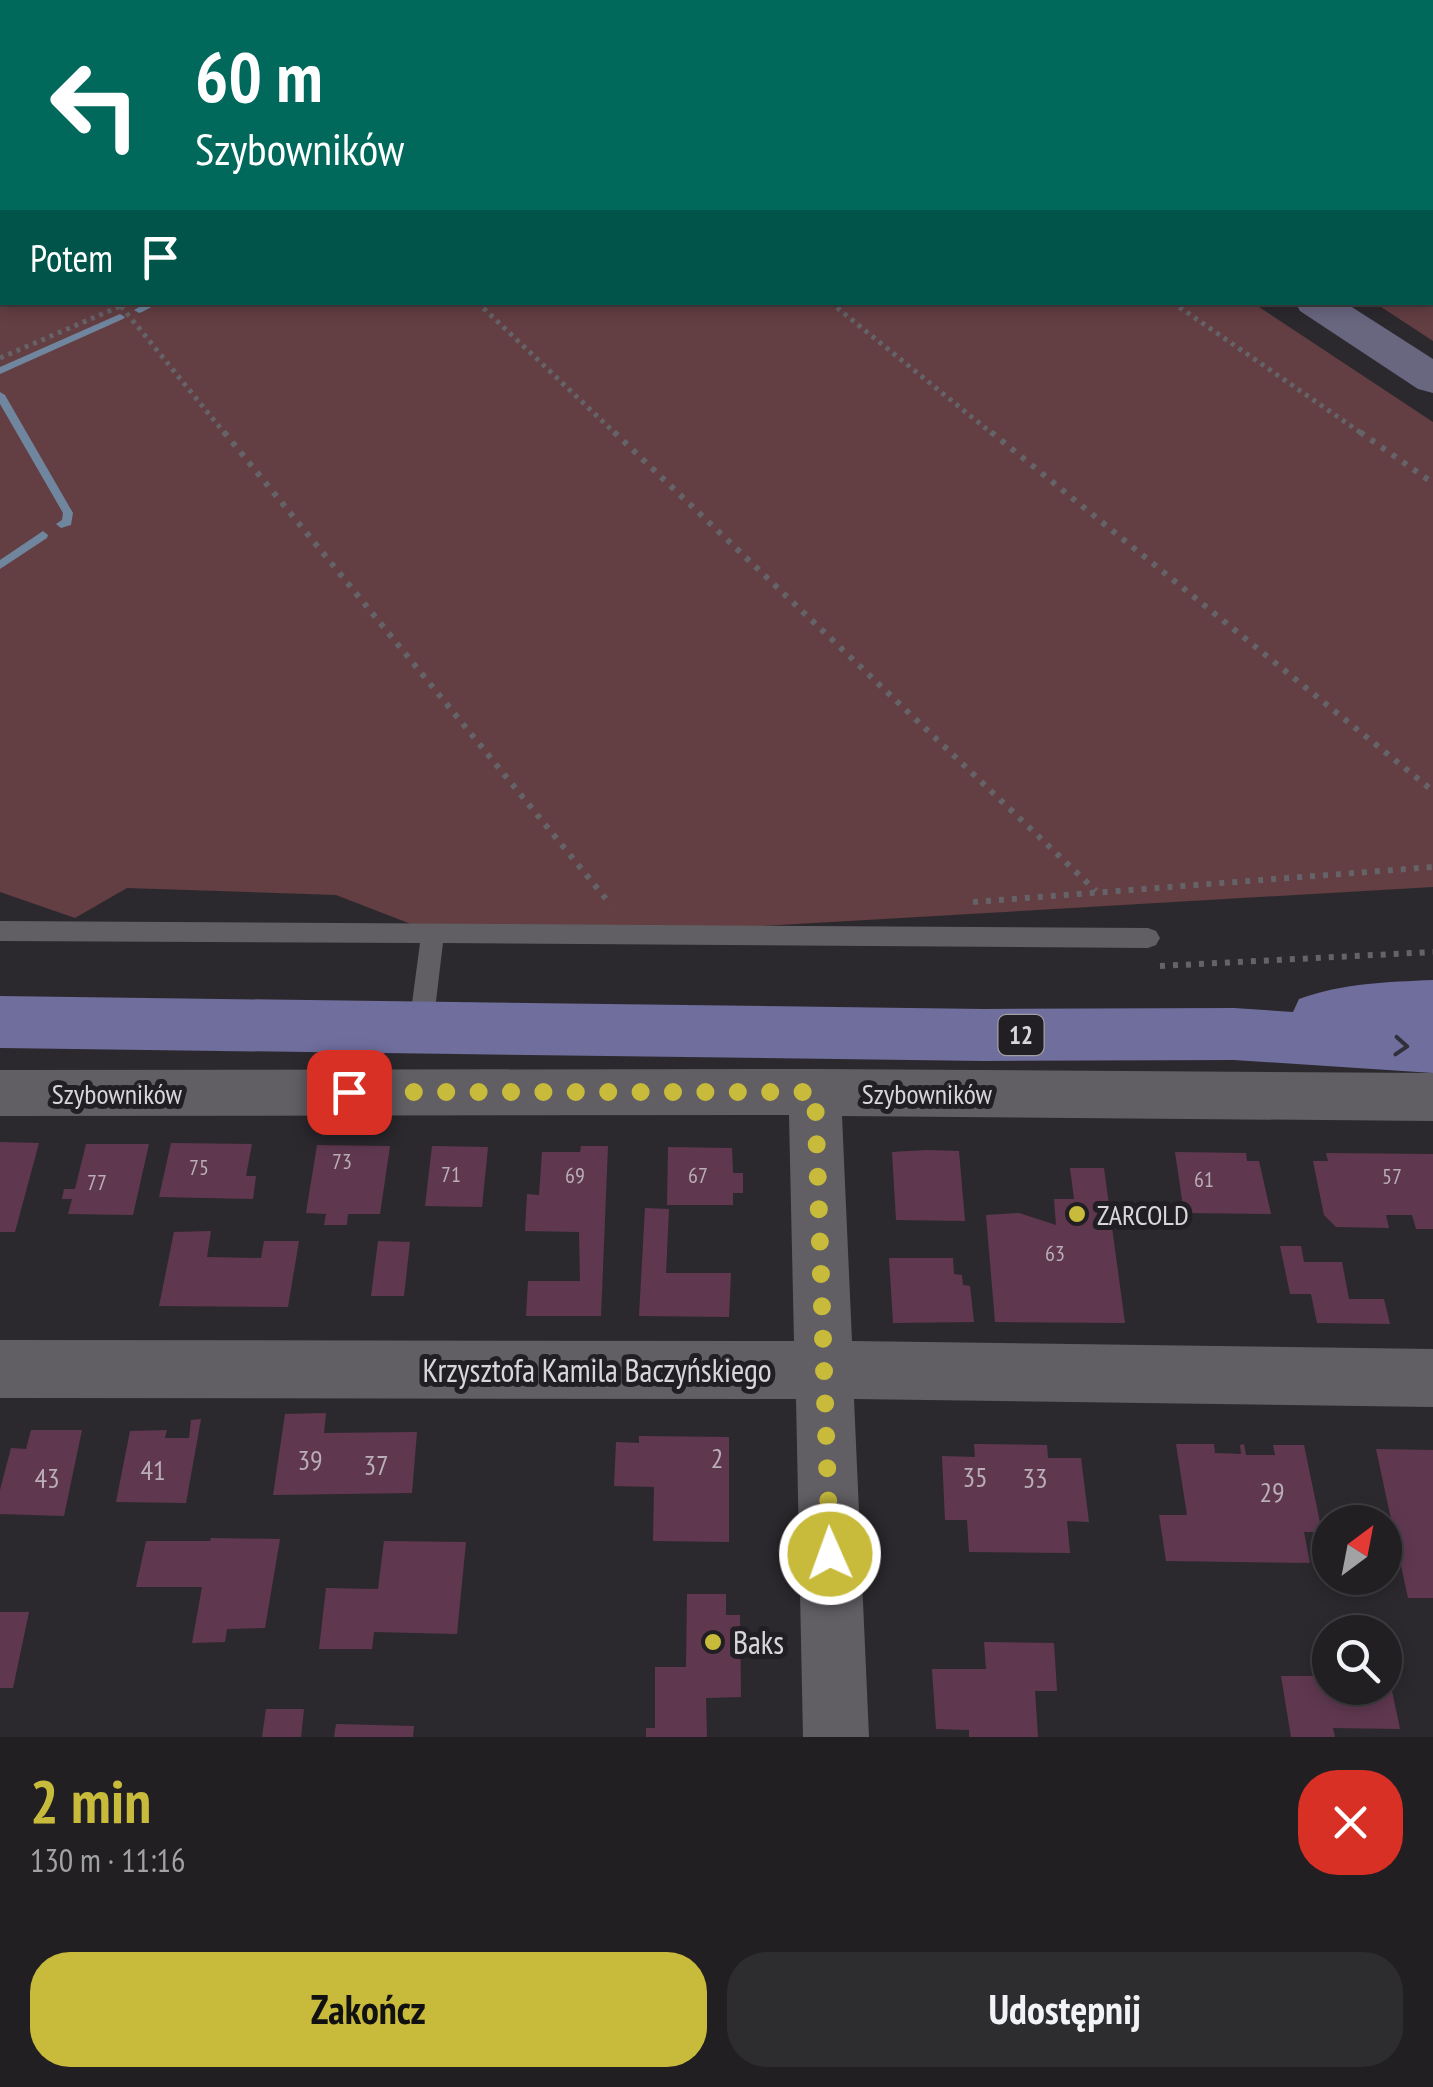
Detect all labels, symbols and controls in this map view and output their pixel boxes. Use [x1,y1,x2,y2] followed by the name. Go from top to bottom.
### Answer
[195,31,323,121] text: 60 m
[30,40,160,170] icon: left
[195,119,404,177] text: Szybowników
[133,230,188,285] icon: arrive
[30,233,113,282] text: Potem
[998,1015,1044,1055] road number: 12
[1394,1035,1410,1056] one-way arrow
[307,1050,392,1135] pin
[322,1065,377,1120] icon: arrive
[52,1075,183,1112] street label: Szybowników
[862,1075,993,1112] street label: Szybowników
[332,1147,352,1175] house number: 73
[189,1153,209,1181] house number: 75
[441,1160,461,1188] house number: 71
[565,1161,585,1189] house number: 69
[688,1161,708,1189] house number: 67
[1382,1162,1402,1190] house number: 57
[1194,1165,1214,1193] house number: 61
[87,1168,107,1196] house number: 77
[1097,1196,1189,1233] place label: ZARCOLD
[1066,1203,1088,1225] marker: ZARCOLD
[1045,1239,1065,1267] house number: 63
[422,1349,772,1391] street label: Krzysztofa Kamila Baczyńskiego
[711,1439,723,1476] house number: 2
[297,1441,323,1478] house number: 39
[363,1446,389,1483] house number: 37
[140,1451,166,1488] house number: 41
[962,1458,988,1495] house number: 35
[34,1459,60,1496] house number: 43
[1022,1459,1048,1496] house number: 33
[1259,1473,1285,1510] house number: 29
[778,1502,882,1606] position arrow
[1312,1505,1402,1595] north arrow
[1312,1505,1402,1705] map controls
[1312,1615,1402,1705] button: search
[733,1621,784,1663] place label: Baks
[702,1631,724,1653] marker: Baks
[30,1762,151,1840] text: 2 min
[1298,1770,1403,1875] button: close
[30,1839,185,1881] text: 130 m · 11:16
[30,1952,707,2067] button: Zakończ
[727,1952,1403,2067] button: Udostępnij

